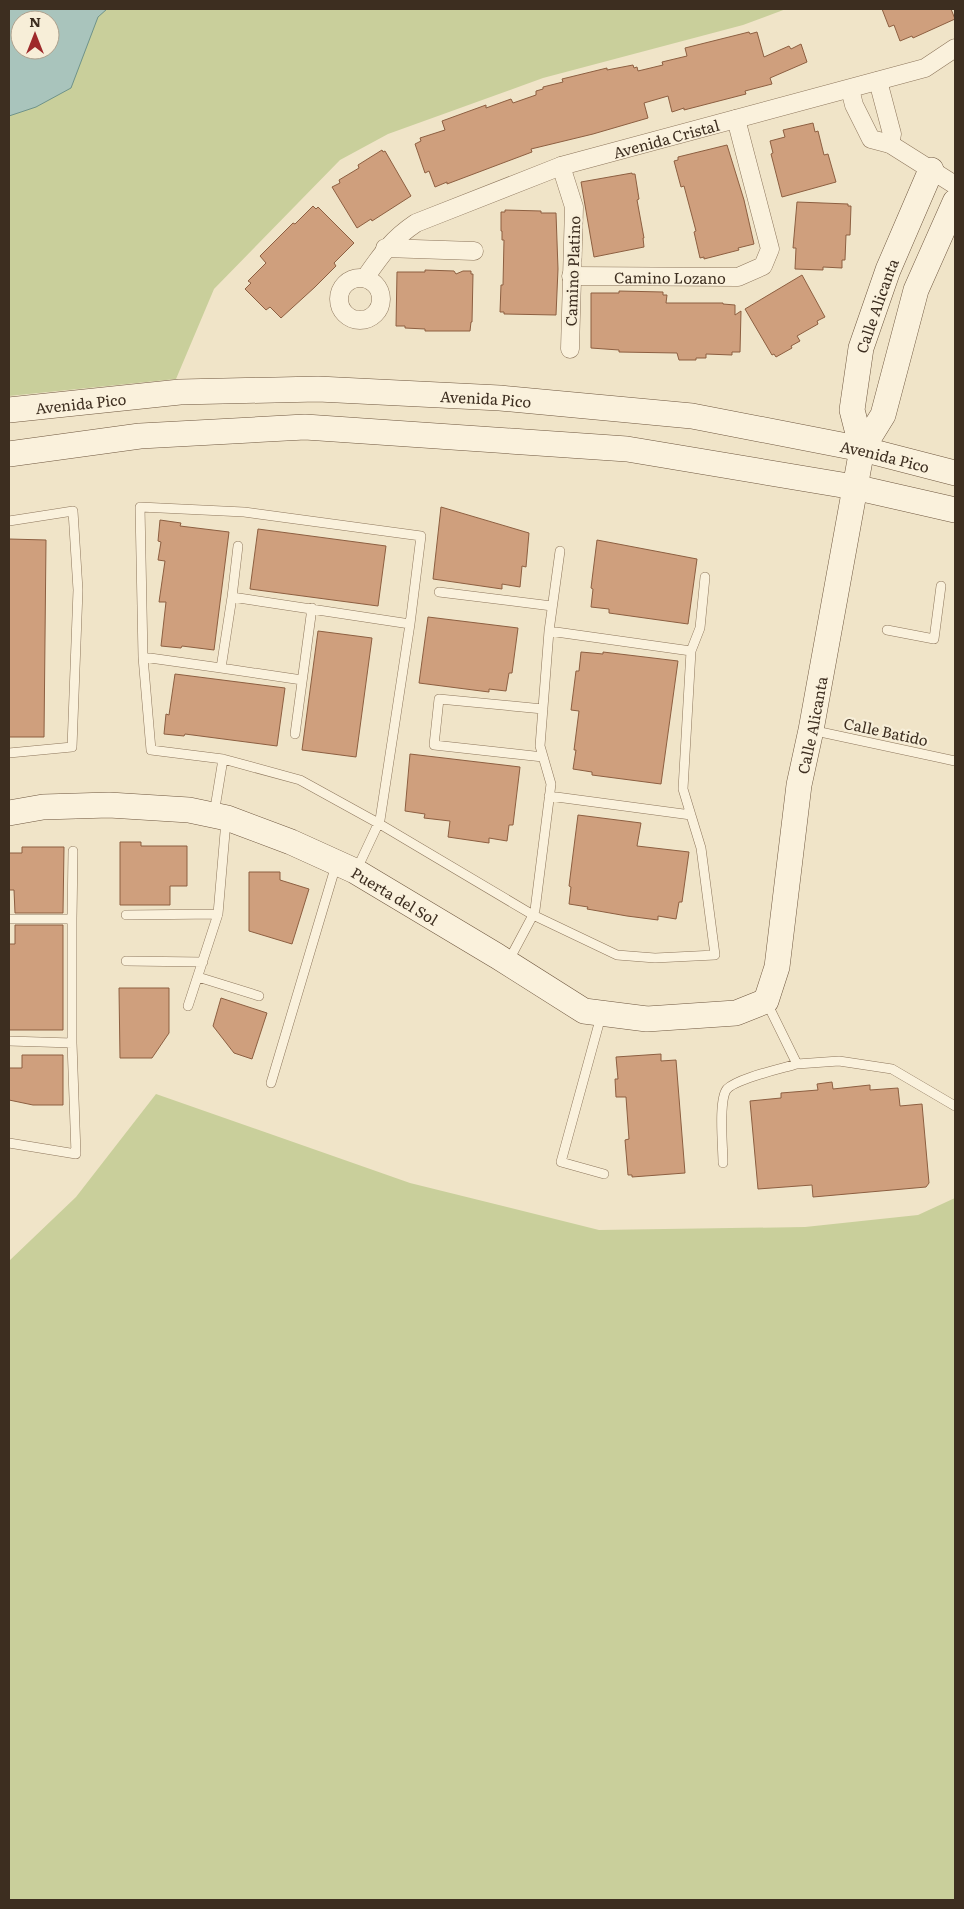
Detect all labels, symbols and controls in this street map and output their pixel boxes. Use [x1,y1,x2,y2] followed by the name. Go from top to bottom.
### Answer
[10,10,60,60] north arrow
[29,11,41,31] text: N
[610,112,722,163] street label: Avenida Cristal
[559,215,585,327] street label: Camino Platino
[849,253,904,356] street label: Calle Alicanta
[614,265,726,288] street label: Camino Lozano
[440,384,533,412] street label: Avenida Pico
[34,386,127,419] street label: Avenida Pico
[838,434,932,478] street label: Avenida Pico
[790,673,832,776] street label: Calle Alicanta
[842,711,930,751] street label: Calle Batido
[347,860,443,930] street label: Puerta del Sol

